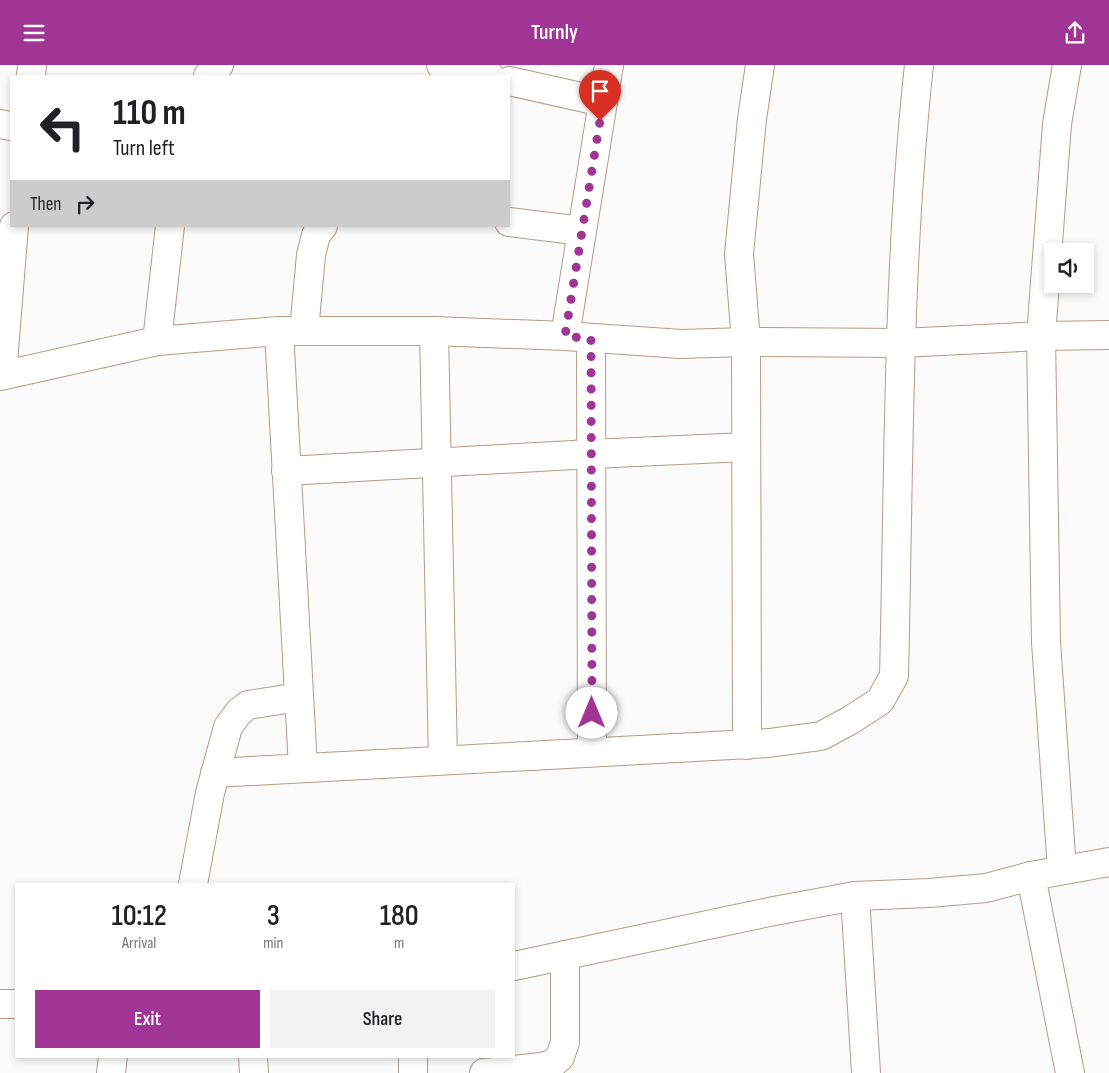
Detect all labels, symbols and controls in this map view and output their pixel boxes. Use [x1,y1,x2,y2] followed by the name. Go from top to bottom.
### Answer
[20,19,48,47] icon: menu
[531,19,578,46] text: Turnly
[1061,19,1089,47] icon: share
[579,70,621,121] pin
[586,77,614,105] icon: arrive
[113,92,186,135] text: 110 m
[30,95,95,160] icon: left
[113,135,175,162] text: Turn left
[71,190,99,218] icon: right
[30,193,61,216] text: Then
[1044,243,1094,293] map controls
[1044,243,1094,293] button: sound
[565,686,617,738] position arrow
[111,898,167,934] text: 10:12
[267,898,280,934] text: 3
[380,898,419,934] text: 180
[122,934,156,953] text: Arrival
[263,934,283,953] text: min
[394,934,404,953] text: m
[35,990,260,1048] button: Exit
[270,990,495,1048] button: Share

